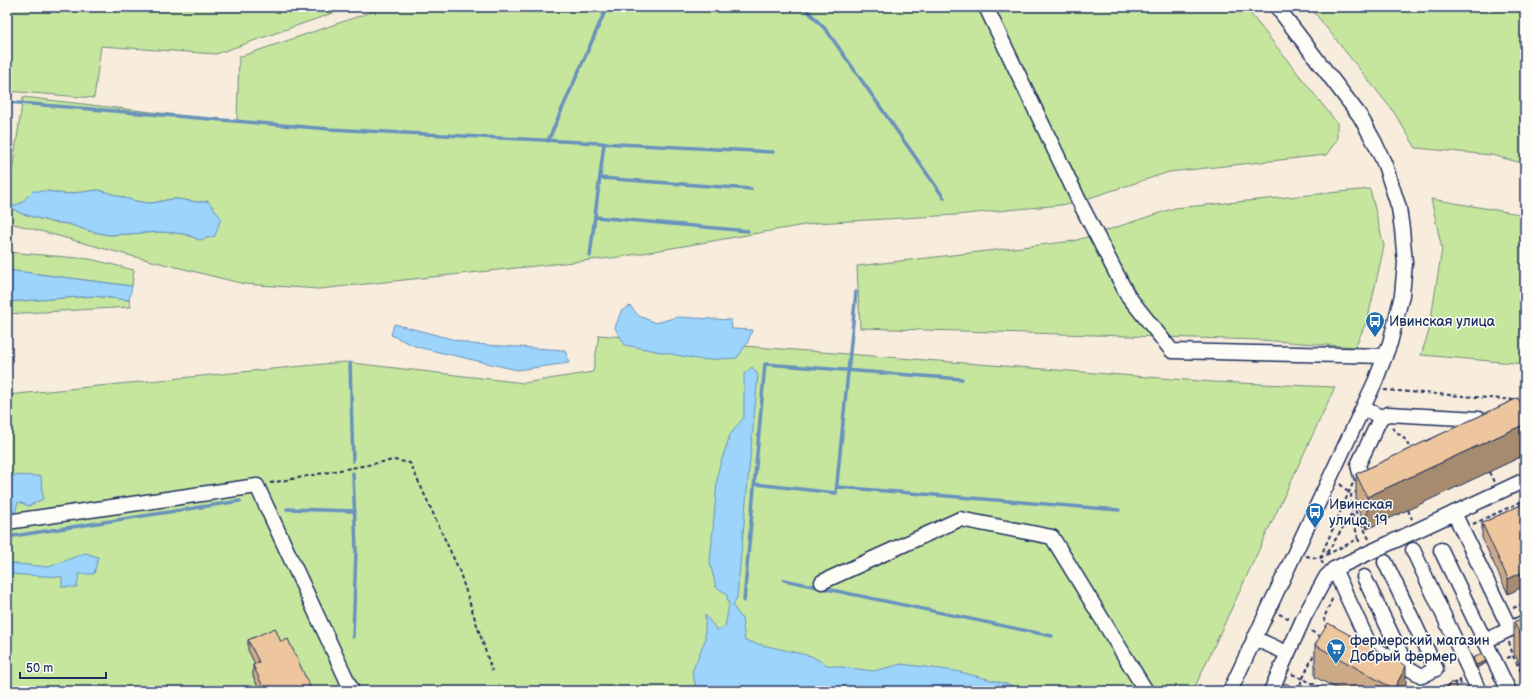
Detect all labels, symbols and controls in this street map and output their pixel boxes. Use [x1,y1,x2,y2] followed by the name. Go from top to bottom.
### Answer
[1364,310,1386,338] bus stop icon: Ивинская улица
[1389,313,1496,330] place label: Ивинская улица
[1329,496,1393,529] place label: Ивинская улица, 19
[1304,501,1326,529] bus stop icon: Ивинская улица, 19
[1350,632,1490,665] place label: фермерский магазин Добрый фермер
[1325,637,1347,665] supermarket icon: фермерский магазин Добрый фермер
[20,654,106,680] scale bar
[26,661,53,676] text: 50 m

